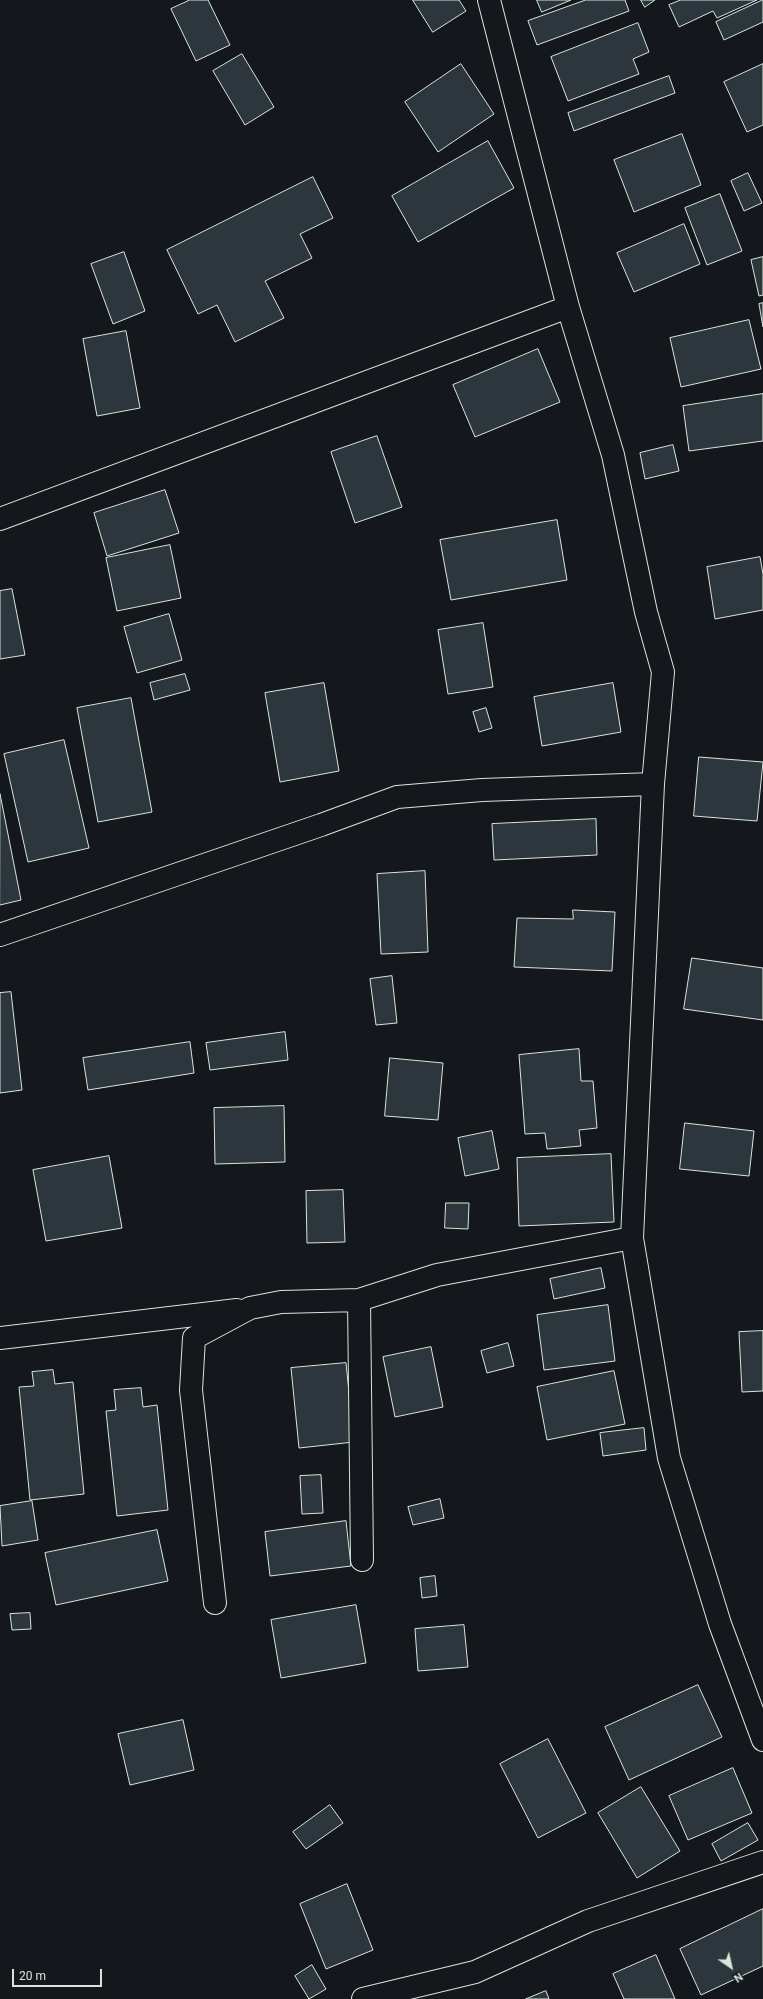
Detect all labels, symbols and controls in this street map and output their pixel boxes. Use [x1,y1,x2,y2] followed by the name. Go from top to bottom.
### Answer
[711,1947,751,1987] north arrow
[14,1961,104,1987] scale bar
[19,1969,46,1983] text: 20 m
[731,1970,745,1985] text: N

